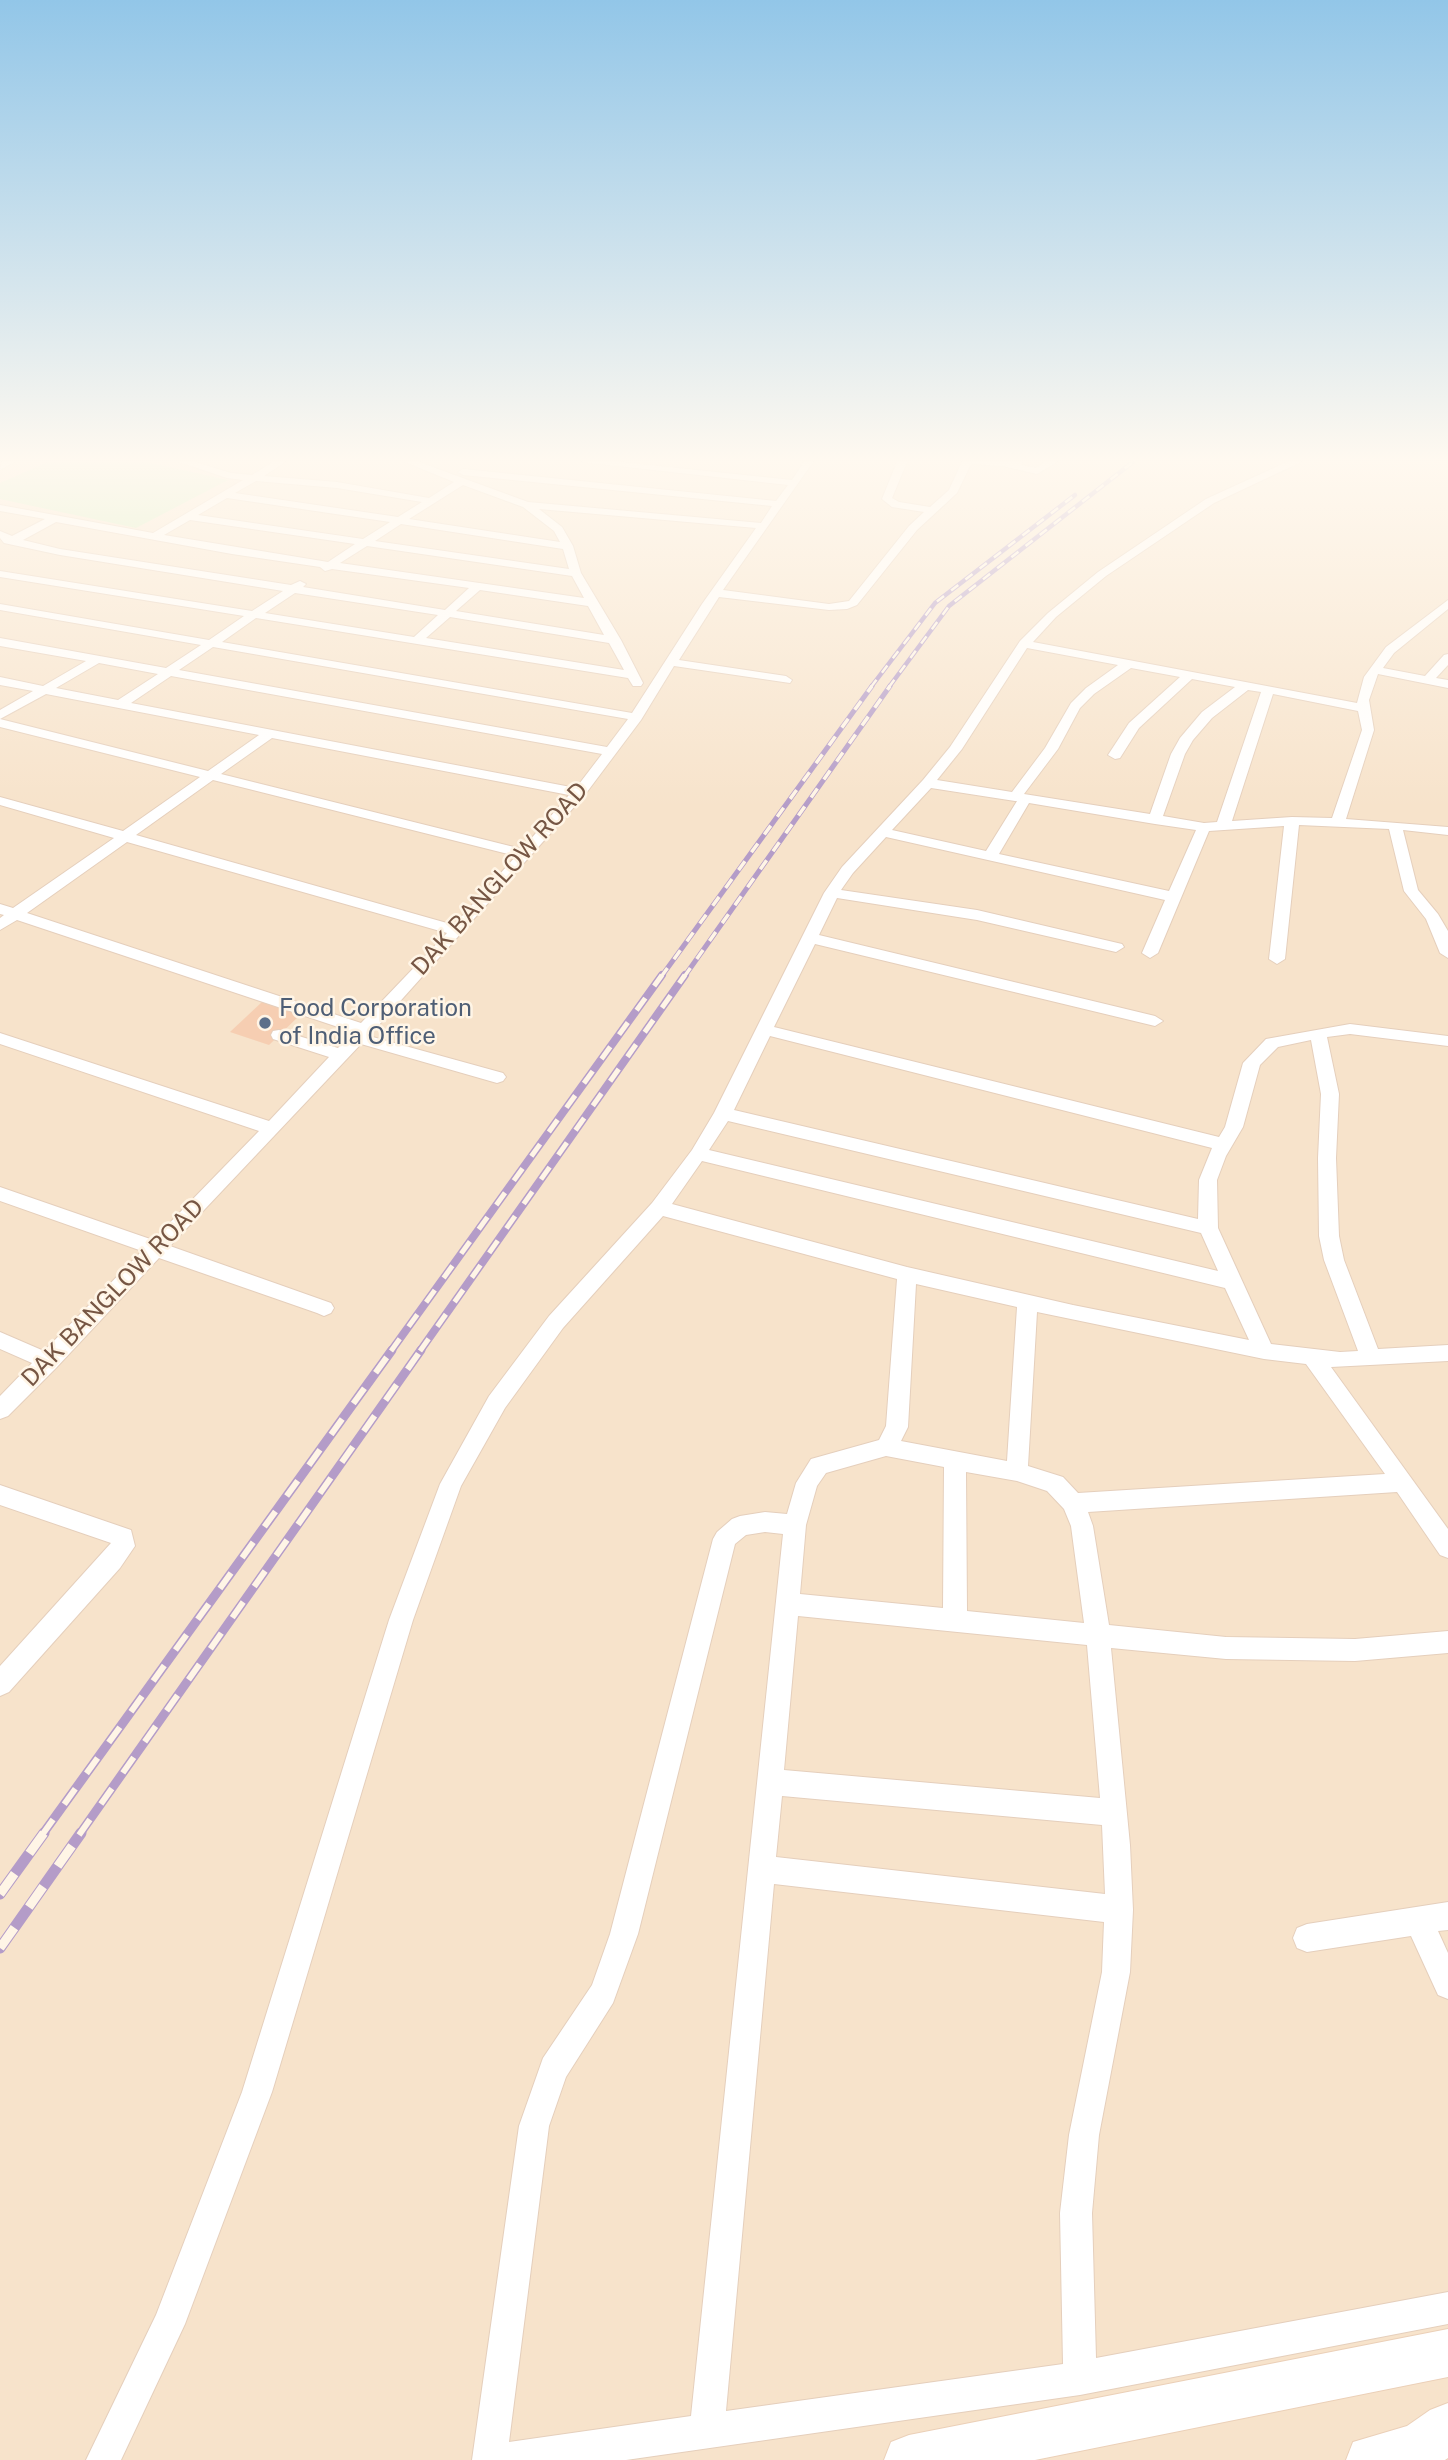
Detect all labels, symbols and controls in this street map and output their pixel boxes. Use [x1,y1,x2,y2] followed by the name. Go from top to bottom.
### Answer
[406,777,594,981] street label: DAK BANGLOW ROAD
[279,995,472,1051] place label: Food Corporation of India Office
[257,1015,273,1031] marker: Food Corporation of India Office
[16,1193,210,1393] street label: DAK BANGLOW ROAD

